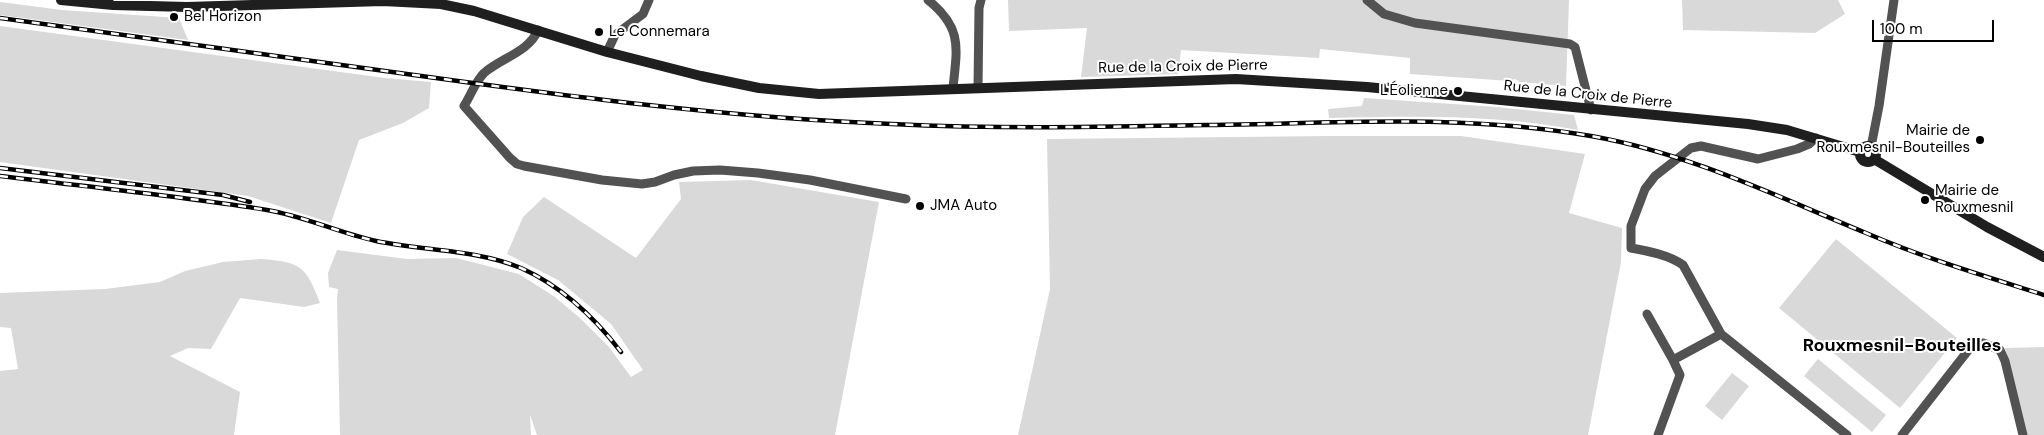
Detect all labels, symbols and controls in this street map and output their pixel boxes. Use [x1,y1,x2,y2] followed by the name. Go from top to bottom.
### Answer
[184,8,262,26] place label: Bel Horizon
[1874,10,1996,42] scale bar
[168,11,180,23] marker: Bel Horizon
[1880,19,1923,39] text: 100 m
[609,23,710,41] place label: Le Connemara
[593,26,605,38] marker: Le Connemara
[1098,57,1268,77] street label: Rue de la Croix de Pierre
[1503,77,1673,113] street label: Rue de la Croix de Pierre
[1380,82,1448,100] place label: L'Éolienne
[1452,85,1464,97] marker: L'Éolienne
[1816,122,1970,157] place label: Mairie de Rouxmesnil-Bouteilles
[1974,134,1986,146] marker: Mairie de Rouxmesnil-Bouteilles
[1935,182,2013,217] place label: Mairie de Rouxmesnil
[1919,194,1931,206] marker: Mairie de Rouxmesnil
[930,197,997,215] place label: JMA Auto
[914,200,926,212] marker: JMA Auto
[1803,335,2001,357] district label: Rouxmesnil-Bouteilles

